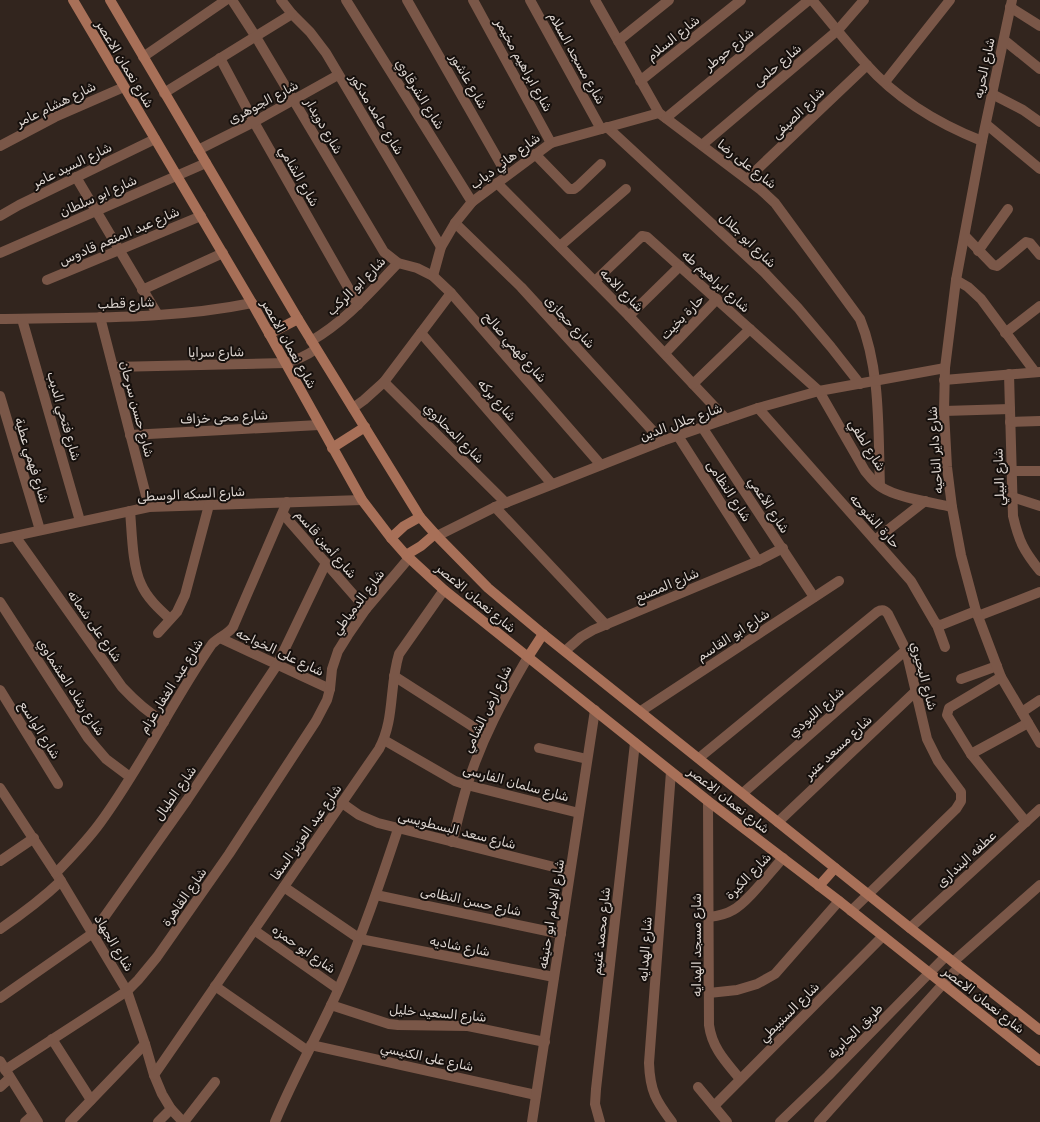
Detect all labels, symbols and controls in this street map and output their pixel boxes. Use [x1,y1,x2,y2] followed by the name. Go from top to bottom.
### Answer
[544,9,609,108] street label: شارع مسجد السلام
[643,12,704,65] street label: شارع السلام
[490,15,556,115] street label: شارع ابراهيم مخيمر
[91,17,157,111] street label: شارع نعمان الاعصر
[701,25,758,76] street label: شارع حوطر
[970,36,1000,100] street label: شارع الحريه
[750,40,806,91] street label: شارع حلمى
[445,50,491,112] street label: شارع عاشور
[391,56,448,133] street label: شارع الشرقاوي
[345,70,407,158] street label: شارع حامد مدكور
[225,77,302,129] street label: شارع الجوهرى
[13,78,99,132] street label: شارع هشام عامر
[768,84,829,143] street label: شارع الصيفى
[300,95,346,158] street label: شارع دويدار
[467,130,544,194] street label: شارع هاني دياب
[713,136,780,193] street label: شارع على رضا
[29,139,115,193] street label: شارع السيد عامر
[274,143,322,210] street label: شارع الشامي
[57,172,140,222] street label: شارع ابو سلطان
[57,204,182,270] street label: شارع عبد المنعم قادوس
[715,209,779,272] street label: شارع ابو جلال
[678,247,753,317] street label: شارع ابراهيم طه
[323,253,390,320] street label: شارع ابو الركب
[596,265,647,316] street label: شارع الامه
[657,291,708,343] street label: حارة بخيت
[540,293,598,353] street label: شارع حجازى
[97,295,155,313] street label: شارع قطب
[256,296,320,392] street label: شارع نعمان الاعصر
[479,309,550,387] street label: شارع فهمي صالح
[188,344,244,362] street label: شارع سرايا
[115,359,157,459] street label: شارع حسن سرحان
[42,370,84,463] street label: شارع فتحي الديب
[473,376,519,425] street label: شارع بركه
[419,400,487,468] street label: شارع المحلاوي
[638,400,725,446] street label: شارع جلال الدين
[924,406,948,494] street label: شارع داير الناحيه
[180,407,268,429] street label: شارع محى خزاف
[10,415,52,505] street label: شارع فهمي عطية
[844,416,889,475] street label: شارع لطفي
[990,448,1010,506] street label: شارع البيلي
[702,458,754,526] street label: شارع النظامى
[744,474,793,537] street label: شارع الأعمي
[137,484,245,506] street label: شارع السكه الوسطى
[846,491,903,552] street label: حارة الشوحه
[291,507,360,583] street label: شارع أمين قاسم
[431,560,519,637] street label: شارع نعمان الاعصر
[633,565,702,608] street label: شارع المصنع
[329,566,389,639] street label: شارع الدمياطي
[63,587,125,666] street label: شارع على شماته
[694,606,773,666] street label: شارع ابو القاسم
[233,625,326,681] street label: شارع على الخواجه
[32,636,108,740] street label: شارع رشاد العشماوي
[136,636,208,737] street label: شارع عبد الغفار عزام
[906,640,940,712] street label: شارع البحيري
[459,663,516,756] street label: شارع ارض الشامي
[785,684,848,742] street label: شارع اللبودي
[14,698,64,763] street label: شارع الواسع
[800,712,876,784] street label: شارع مسعد عنبر
[461,762,571,806] street label: شارع سلمان الفارسى
[151,763,201,824] street label: شارع الطبال
[683,763,773,838] street label: شارع نعمان الاعصر
[267,781,346,884] street label: شارع عبد العزيز السقا
[396,808,518,854] street label: شارع سعد البسطويسى
[933,828,1000,891] street label: عطفه البندارى
[722,849,776,904] street label: شارع الكيرة
[535,858,569,970] street label: شارع الإمام ابو حنيفه
[158,865,211,930] street label: شارع القاهرة
[419,883,523,921] street label: شارع حسن النظامى
[589,886,615,976] street label: شارع محمد غنيم
[689,893,706,997] street label: شارع مسجد الهدايه
[89,912,137,975] street label: شارع الجهاد
[635,916,657,982] street label: شارع الهدايه
[268,922,339,978] street label: شارع ابو حمزه
[428,933,491,961] street label: شارع شاديه
[938,963,1028,1038] street label: شارع نعمان الاعصر
[756,979,824,1047] street label: شارع السنبيطي
[824,1000,886,1062] street label: طريق الجابرية
[388,1001,487,1027] street label: شارع السعيد خليل
[379,1040,475,1076] street label: شارع على الكنيسي

